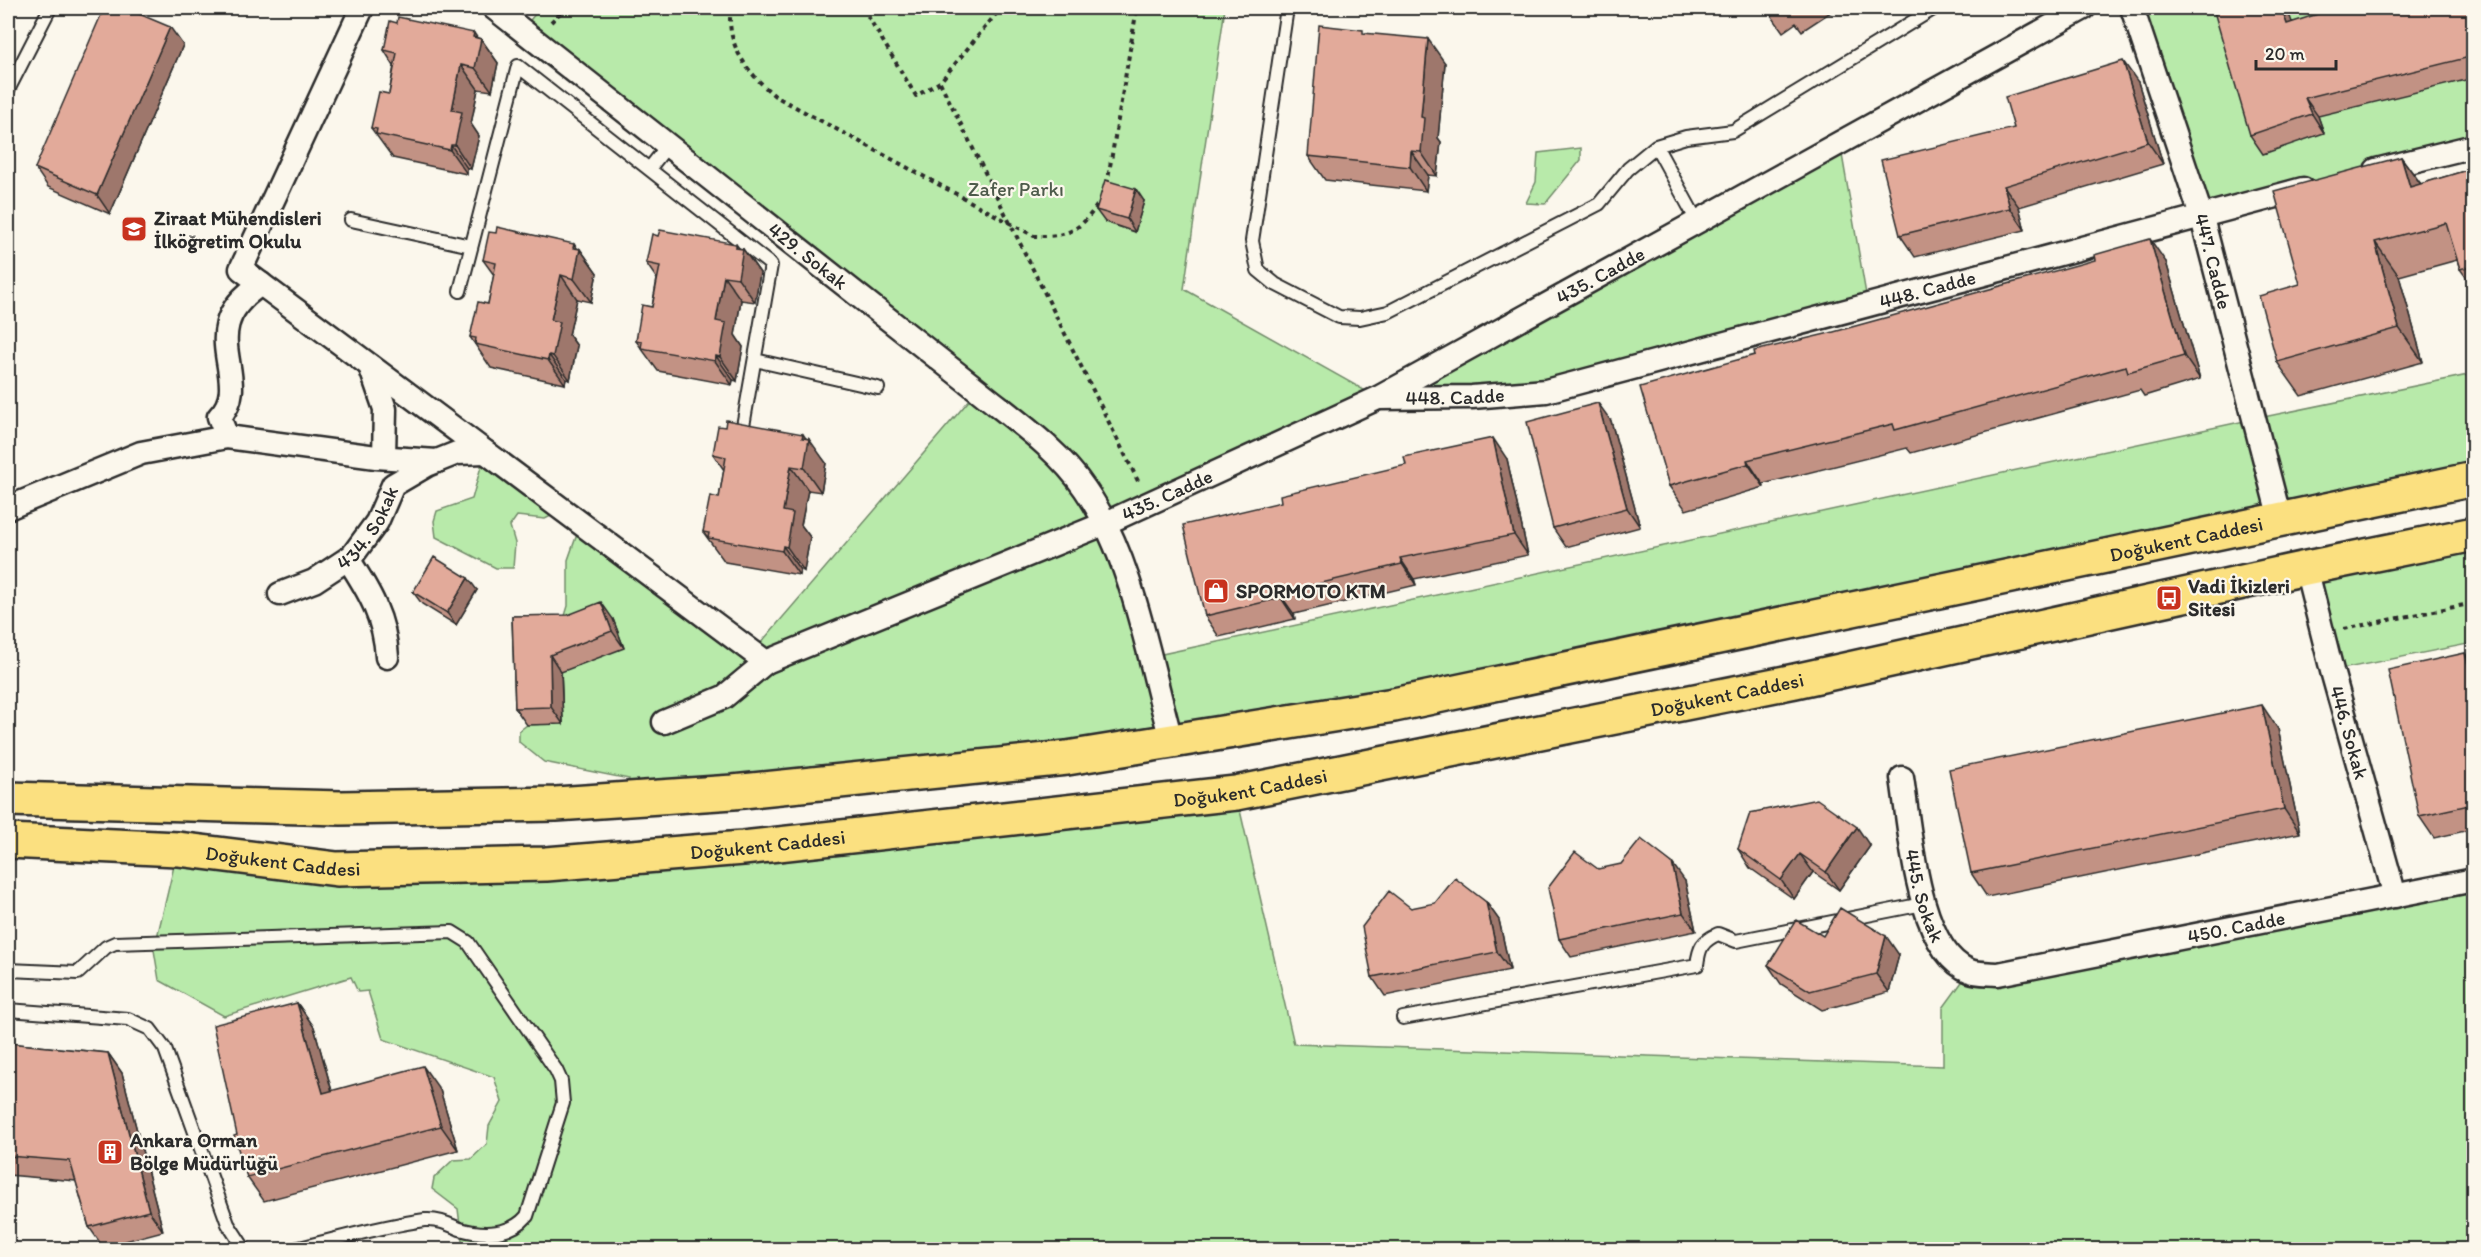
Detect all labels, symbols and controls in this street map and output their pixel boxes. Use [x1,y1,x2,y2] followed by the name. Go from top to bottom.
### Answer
[2256,33,2336,71] scale bar
[2265,43,2305,65] text: 20 m
[968,177,1064,201] park label: Zafer Parkı
[154,206,322,254] place label: Ziraat Mühendisleri İlköğretim Okulu
[2189,211,2237,312] street label: 447. Cadde
[119,214,149,244] school or university icon: Ziraat Mühendisleri İlköğretim Okulu
[764,217,852,294] street label: 429. Sokak
[1552,241,1649,309] street label: 435. Cadde
[1876,265,1978,314] street label: 448. Cadde
[1405,382,1505,410] street label: 448. Cadde
[1118,464,1216,526] street label: 435. Cadde
[332,482,403,575] street label: 434. Sokak
[2107,511,2265,567] street label: Doğukent Caddesi
[2188,574,2290,621] place label: Vadi İkizleri Sitesi
[1201,576,1231,606] shop icon: SPORMOTO KTM
[1236,579,1386,603] place label: SPORMOTO KTM
[2154,583,2184,613] bus stop icon: Vadi İkizleri Sitesi
[1648,667,1806,722] street label: Doğukent Caddesi
[2325,683,2374,782] street label: 446. Sokak
[1172,763,1329,812] street label: Doğukent Caddesi
[689,825,847,864] street label: Doğukent Caddesi
[204,841,361,881] street label: Doğukent Caddesi
[1900,847,1950,946] street label: 445. Sokak
[2185,906,2287,948] street label: 450. Cadde
[129,1128,278,1176] place label: Ankara Orman Bölge Müdürlüğü
[95,1137,125,1167] building icon: Ankara Orman Bölge Müdürlüğü

